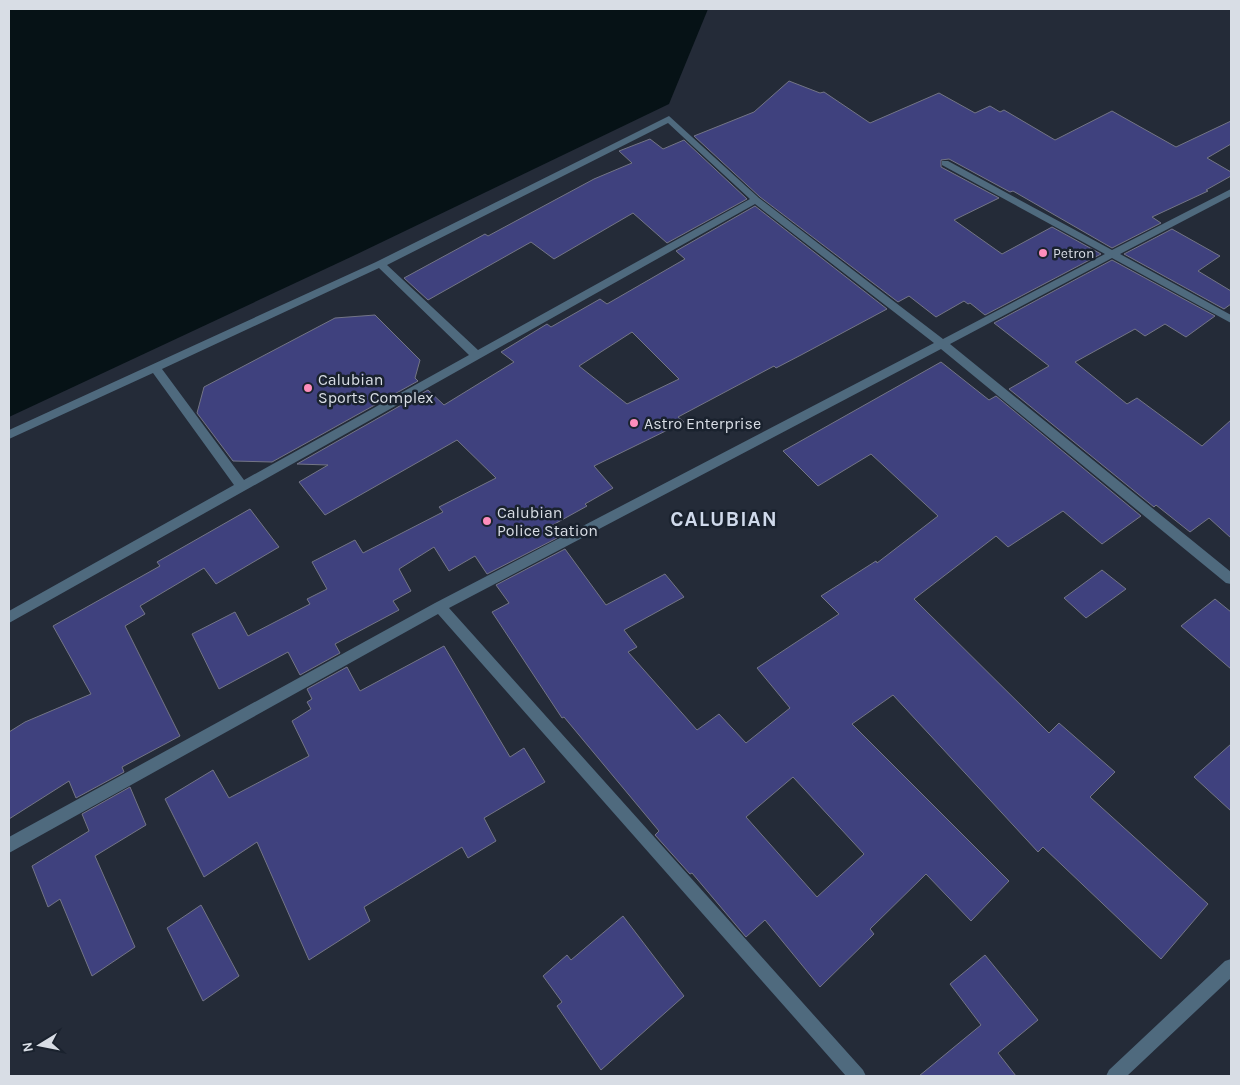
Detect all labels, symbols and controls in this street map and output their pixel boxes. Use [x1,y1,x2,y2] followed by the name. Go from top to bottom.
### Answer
[1053,245,1094,262] place label: Petron
[1037,247,1049,259] marker: Petron
[318,370,434,407] place label: Calubian Sports Complex
[302,382,314,394] marker: Calubian Sports Complex
[644,414,761,433] place label: Astro Enterprise
[628,417,640,429] marker: Astro Enterprise
[497,503,598,540] place label: Calubian Police Station
[670,507,778,531] district label: CALUBIAN
[481,515,493,527] marker: Calubian Police Station
[15,1020,65,1070] north arrow
[18,1041,37,1054] text: N

